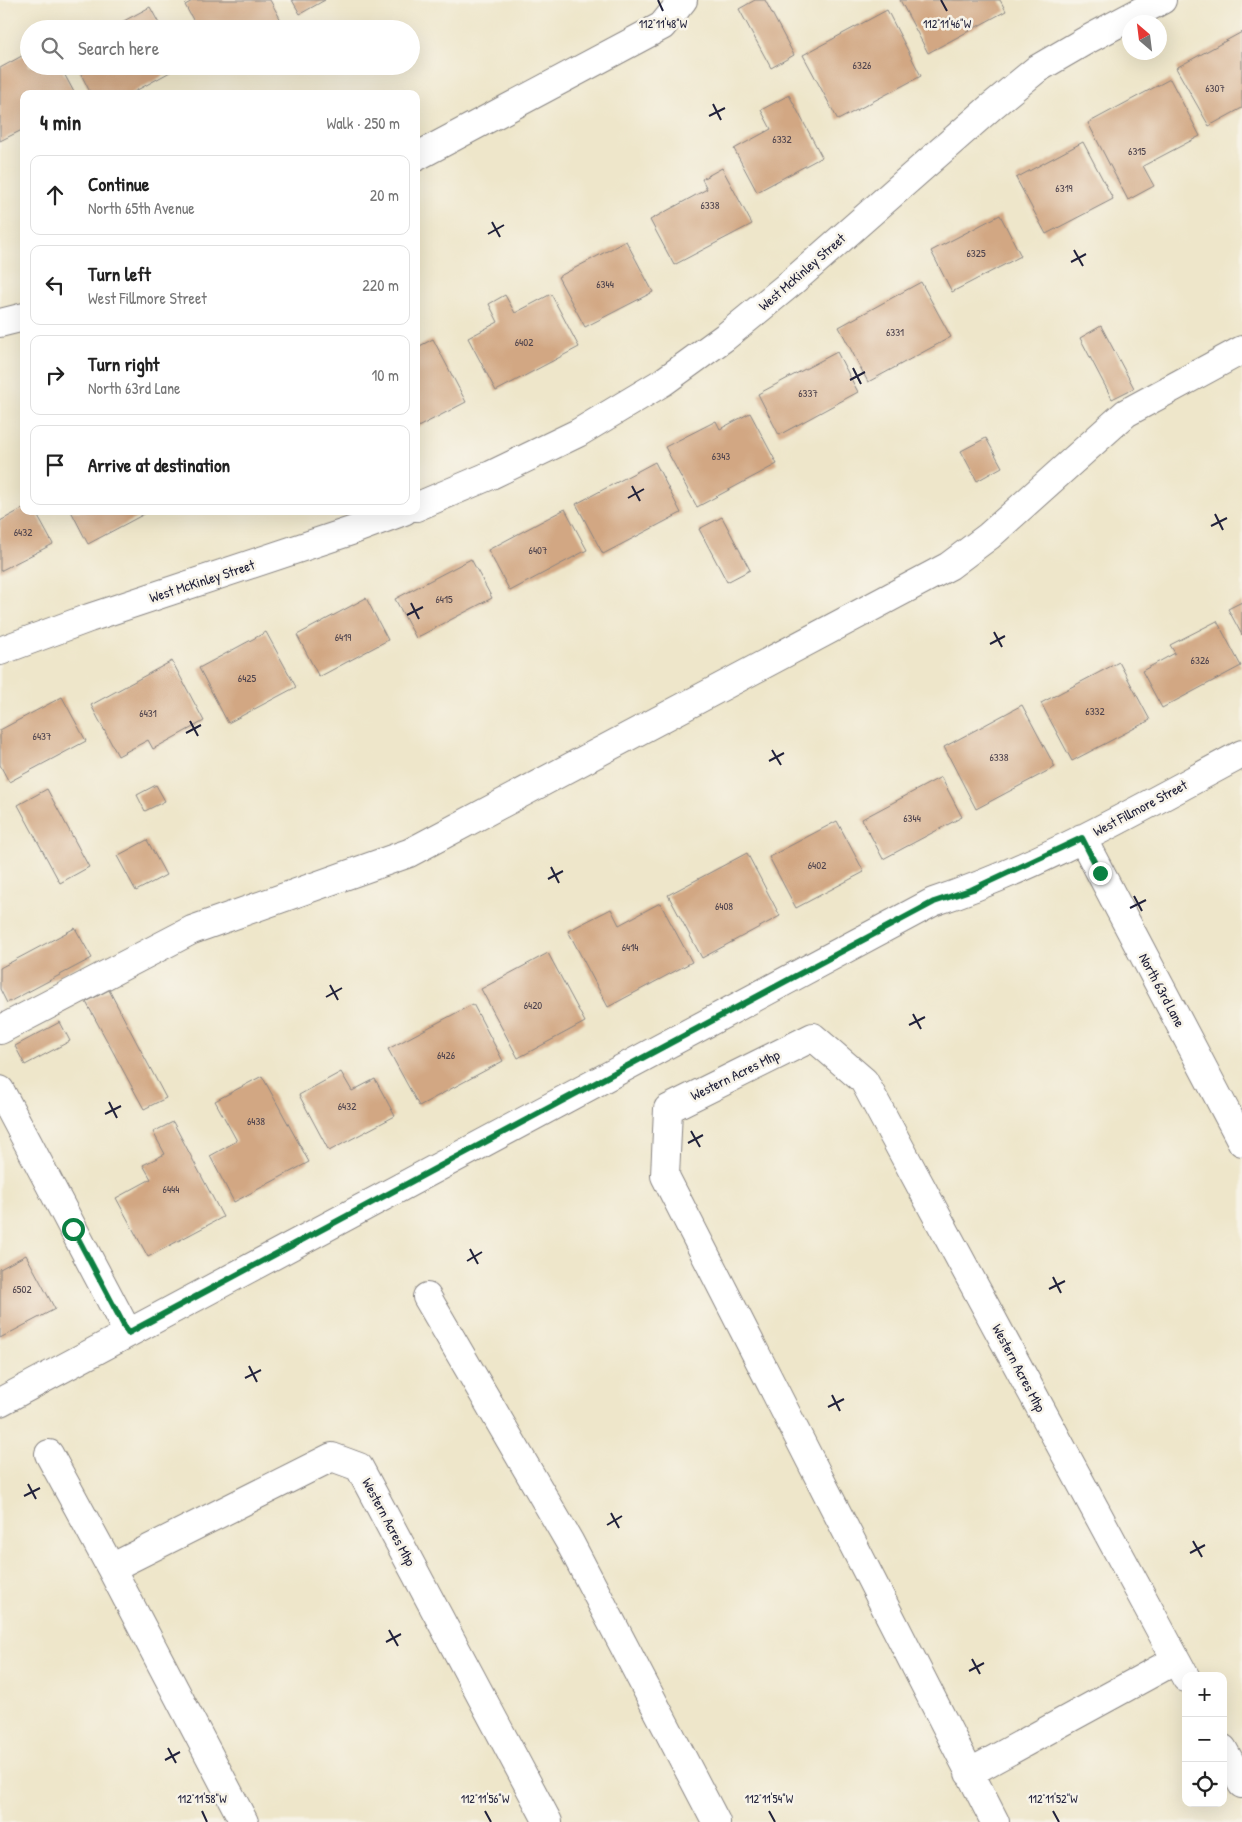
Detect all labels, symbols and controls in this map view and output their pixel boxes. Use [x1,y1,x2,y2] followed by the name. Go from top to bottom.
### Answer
[639,15,688,32] text: 112°11'48"W
[923,15,972,32] text: 112°11'46"W
[1122,15,1167,60] north arrow
[20,20,420,75] search box
[38,34,66,62] icon: search
[78,35,159,61] text: Search here
[853,58,872,72] house number: 6326
[1205,81,1225,95] house number: 6307
[40,108,81,137] text: 4 min
[326,112,400,134] text: Walk · 250 m
[772,132,792,146] house number: 6332
[1128,144,1146,158] house number: 6315
[88,171,149,197] text: Continue
[41,181,69,209] icon: ahead
[1055,181,1073,195] house number: 6319
[370,184,399,206] text: 20 m
[88,197,195,219] text: North 65th Avenue
[700,198,720,212] house number: 6338
[754,229,850,315] street label: West McKinley Street
[966,246,986,260] house number: 6325
[88,261,151,287] text: Turn left
[41,271,69,299] icon: left
[362,274,399,296] text: 220 m
[596,277,614,291] house number: 6344
[88,287,207,309] text: West Fillmore Street
[886,325,904,339] house number: 6331
[515,335,533,349] house number: 6402
[88,351,159,377] text: Turn right
[41,361,69,389] icon: right
[371,364,399,386] text: 10 m
[88,377,180,399] text: North 63rd Lane
[798,386,818,400] house number: 6337
[712,449,730,463] house number: 6343
[41,451,69,479] icon: arrive
[88,452,230,478] text: Arrive at destination
[14,525,32,539] house number: 6432
[529,543,547,557] house number: 6407
[147,555,257,607] street label: West McKinley Street
[435,592,453,606] house number: 6415
[335,630,351,644] house number: 6419
[1191,653,1210,667] house number: 6326
[238,671,256,685] house number: 6425
[1085,704,1105,718] house number: 6332
[139,706,157,720] house number: 6431
[33,729,51,743] house number: 6437
[989,750,1009,764] house number: 6338
[1089,775,1190,840] street label: West Fillmore Street
[903,811,921,825] house number: 6344
[808,858,826,872] house number: 6402
[1089,862,1112,885] route end
[715,899,733,913] house number: 6408
[622,940,638,954] house number: 6414
[1135,950,1190,1030] street label: North 63rd Lane
[524,998,542,1012] house number: 6420
[687,1045,783,1105] street label: Western Acres Mhp
[437,1048,456,1062] house number: 6426
[338,1099,356,1113] house number: 6432
[247,1114,265,1128] house number: 6438
[163,1182,179,1196] house number: 6444
[62,1218,85,1241] route start
[12,1282,32,1296] house number: 6502
[987,1321,1051,1416] street label: Western Acres Mhp
[357,1475,421,1570] street label: Western Acres Mhp
[1182,1672,1227,1807] map controls
[1182,1672,1227,1717] button: +
[1182,1717,1227,1762] button: −
[1182,1762,1227,1807] button: locate
[177,1790,227,1807] text: 112°11'58"W
[461,1790,510,1807] text: 112°11'56"W
[745,1790,794,1807] text: 112°11'54"W
[1028,1790,1078,1807] text: 112°11'52"W

